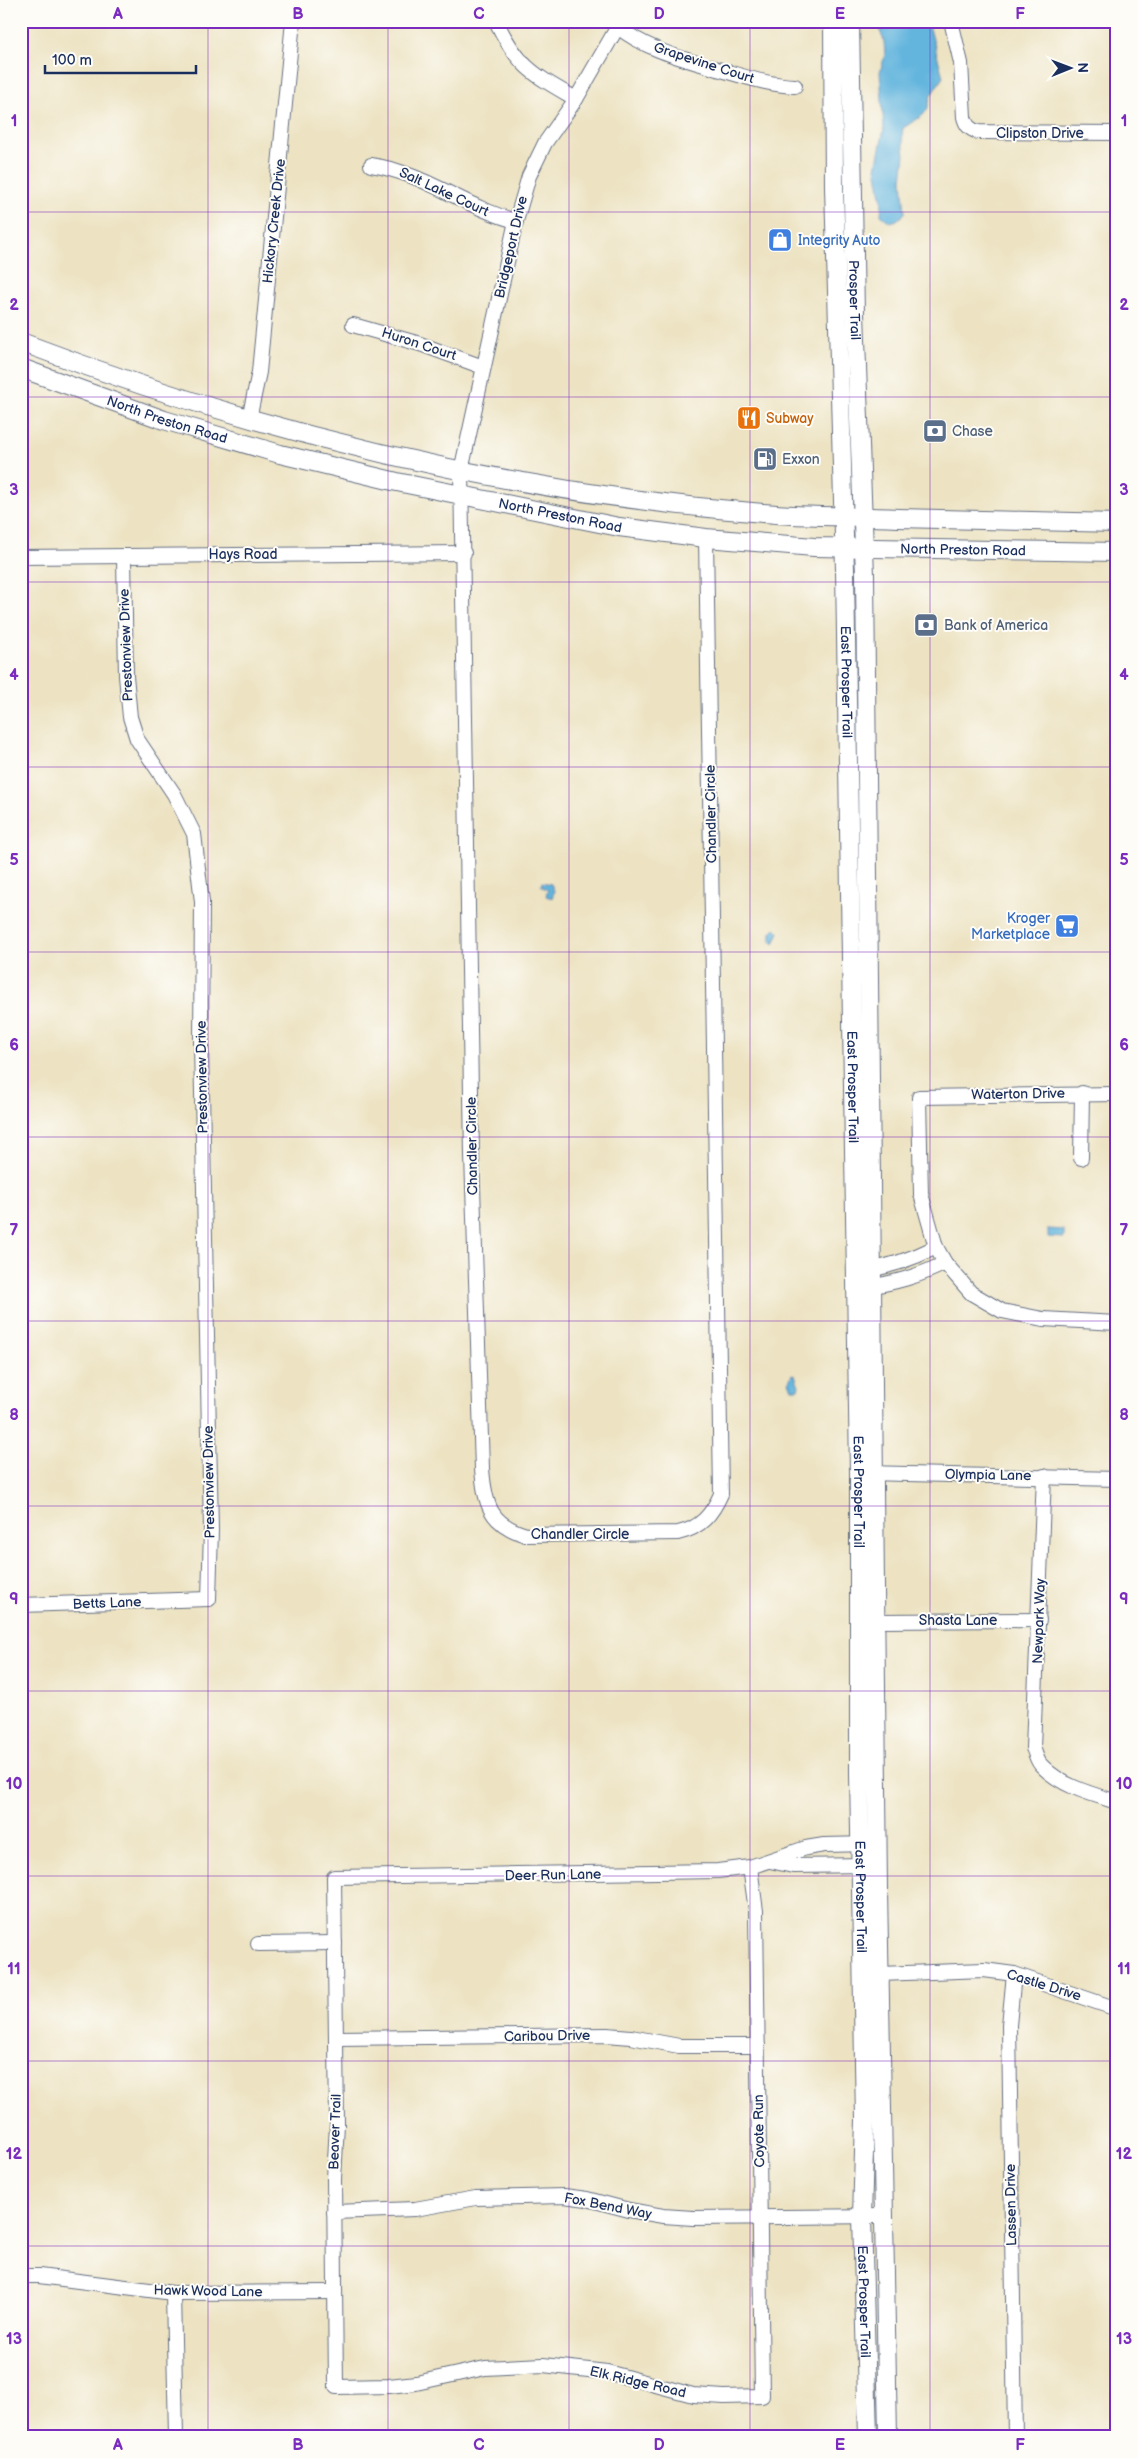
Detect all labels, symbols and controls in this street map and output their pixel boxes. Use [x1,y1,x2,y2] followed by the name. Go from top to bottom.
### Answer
[112,5,123,24] text: A
[292,5,304,24] text: B
[473,5,485,24] text: C
[653,5,665,24] text: D
[835,5,845,24] text: E
[1015,5,1025,24] text: F
[652,39,757,87] street label: Grapevine Court
[45,42,196,74] scale bar
[1046,42,1096,92] north arrow
[52,51,92,70] text: 100 m
[1074,62,1091,73] text: N
[11,112,17,131] text: 1
[1121,112,1127,131] text: 1
[996,125,1084,142] street label: Clipston Drive
[259,158,289,284] street label: Hickory Creek Drive
[396,164,492,220] street label: Salt Lake Court
[491,194,531,300] street label: Bridgeport Drive
[767,227,793,253] shop icon: Integrity Auto
[798,232,880,249] place label: Integrity Auto
[846,260,864,340] street label: Prosper Trail
[9,296,19,315] text: 2
[1119,296,1129,315] text: 2
[380,324,459,364] street label: Huron Court
[105,391,229,447] street label: North Preston Road
[736,405,762,431] restaurant icon: Subway
[766,410,814,427] place label: Subway
[922,418,948,444] bank icon: Chase
[952,423,993,440] place label: Chase
[752,446,778,472] fuel station icon: Exxon
[782,451,820,468] place label: Exxon
[9,481,19,500] text: 3
[1119,481,1129,500] text: 3
[497,494,624,536] street label: North Preston Road
[900,540,1026,559] street label: North Preston Road
[209,546,277,563] street label: Hays Road
[116,588,136,702] street label: Prestonview Drive
[913,612,939,638] bank icon: Bank of America
[944,617,1048,634] place label: Bank of America
[837,625,856,738] street label: East Prosper Trail
[9,666,19,685] text: 4
[1119,666,1129,685] text: 4
[702,765,720,863] street label: Chandler Circle
[9,851,19,870] text: 5
[1119,851,1129,870] text: 5
[971,910,1051,943] place label: Kroger Marketplace
[1054,913,1080,939] supermarket icon: Kroger Marketplace
[193,1020,211,1134] street label: Prestonview Drive
[844,1030,862,1143] street label: East Prosper Trail
[9,1036,19,1055] text: 6
[1119,1036,1129,1055] text: 6
[971,1085,1065,1103] street label: Waterton Drive
[463,1097,481,1195] street label: Chandler Circle
[10,1221,19,1240] text: 7
[1120,1221,1129,1240] text: 7
[9,1406,19,1425] text: 8
[1119,1406,1129,1425] text: 8
[200,1425,218,1539] street label: Prestonview Drive
[850,1435,868,1548] street label: East Prosper Trail
[945,1466,1031,1484] street label: Olympia Lane
[531,1526,629,1543] street label: Chandler Circle
[1029,1577,1049,1664] street label: Newpark Way
[9,1590,19,1609] text: 9
[1119,1590,1129,1609] text: 9
[72,1593,142,1613] street label: Betts Lane
[919,1612,997,1629] street label: Shasta Lane
[6,1775,22,1794] text: 10
[1116,1775,1132,1794] text: 10
[852,1840,871,1953] street label: East Prosper Trail
[505,1866,601,1884] street label: Deer Run Lane
[7,1960,21,1979] text: 11
[1117,1960,1131,1979] text: 11
[1005,1966,1083,2004] street label: Castle Drive
[504,2027,590,2045] street label: Caribou Drive
[325,2094,345,2170] street label: Beaver Trail
[750,2094,768,2168] street label: Coyote Run
[6,2145,23,2164] text: 12
[1116,2145,1133,2164] text: 12
[1002,2164,1020,2246] street label: Lassen Drive
[563,2189,654,2223] street label: Fox Bend Way
[854,2245,874,2358] street label: East Prosper Trail
[153,2282,263,2300] street label: Hawk Wood Lane
[6,2330,22,2349] text: 13
[1116,2330,1132,2349] text: 13
[588,2363,688,2401] street label: Elk Ridge Road
[112,2436,123,2455] text: A
[292,2436,304,2455] text: B
[473,2436,485,2455] text: C
[653,2436,665,2455] text: D
[835,2436,845,2455] text: E
[1015,2436,1025,2455] text: F

